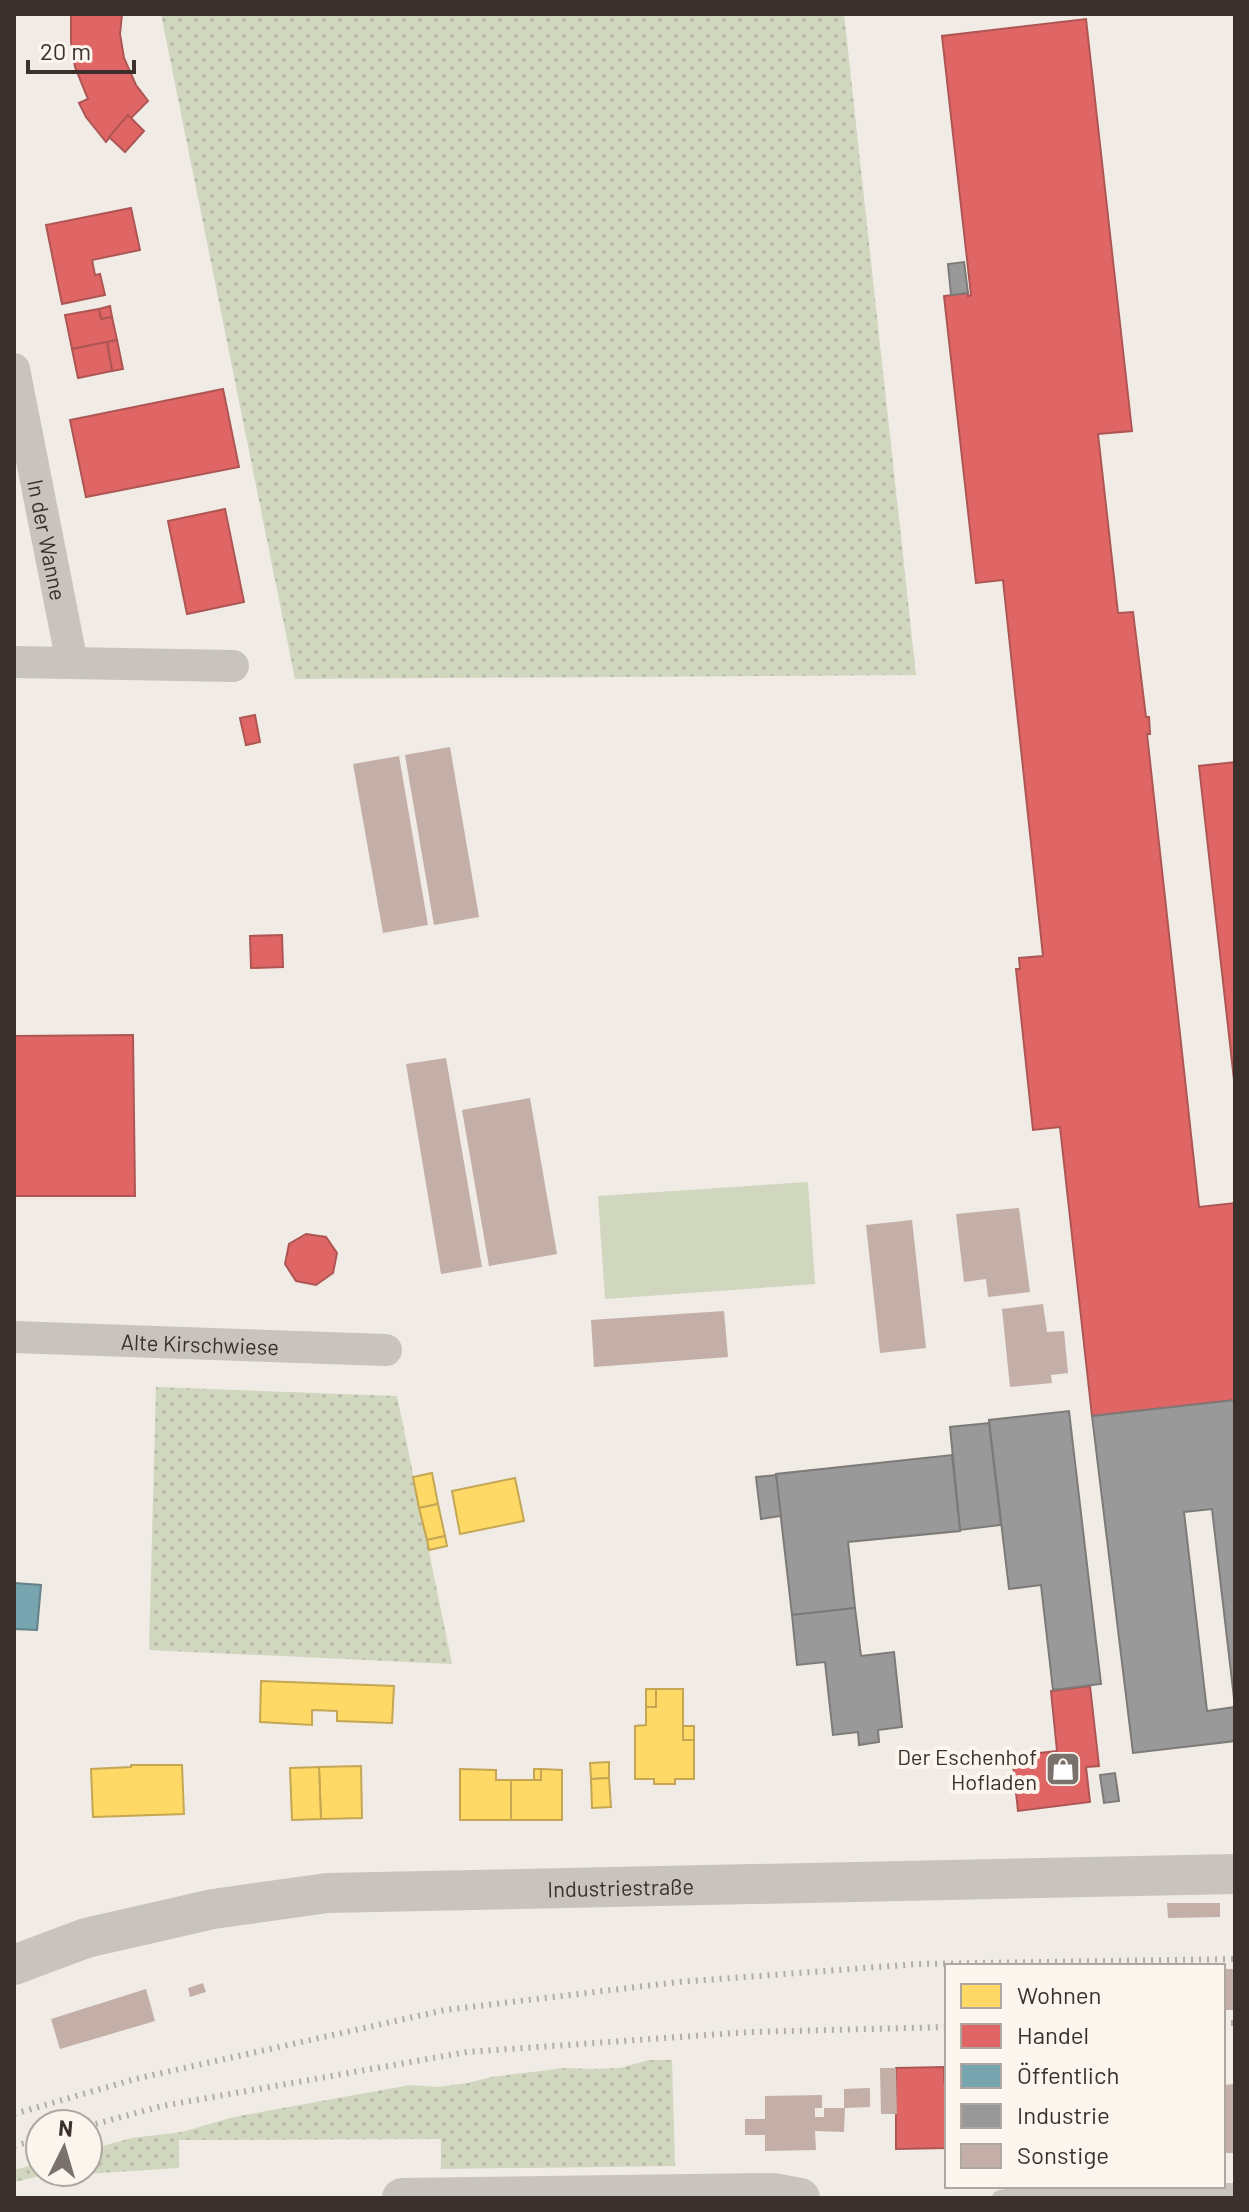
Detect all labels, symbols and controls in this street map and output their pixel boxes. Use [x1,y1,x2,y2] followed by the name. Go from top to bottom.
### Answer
[28,24,134,74] scale bar
[40,36,91,65] text: 20 m
[23,477,72,603] street label: In der Wanne
[120,1328,279,1359] street label: Alte Kirschwiese
[897,1743,1037,1794] place label: Der Eschenhof Hofladen
[1044,1750,1082,1788] shop icon: Der Eschenhof Hofladen
[547,1872,694,1901] street label: Industriestraße
[945,1964,1225,2188] legend
[1017,1980,1101,2009] text: Wohnen
[1017,2020,1089,2049] text: Handel
[1017,2060,1119,2089] text: Öffentlich
[1017,2100,1110,2129] text: Industrie
[24,2108,104,2188] north arrow
[57,2113,74,2141] text: N
[1017,2140,1109,2169] text: Sonstige

